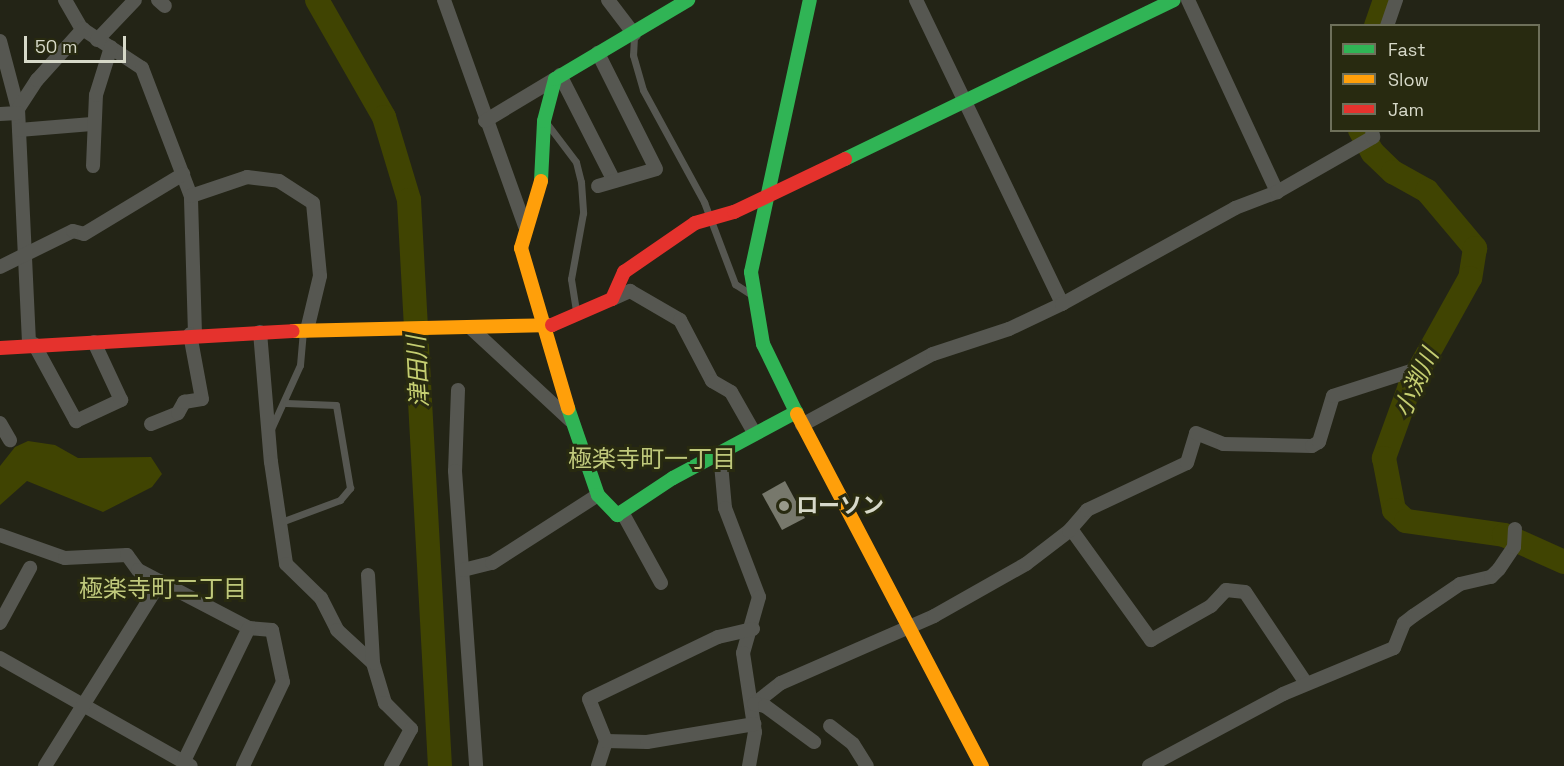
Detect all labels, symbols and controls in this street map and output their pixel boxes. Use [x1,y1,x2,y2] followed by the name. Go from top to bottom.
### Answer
[27,24,129,62] scale bar
[1330,24,1540,132] legend
[35,35,77,58] text: 50 m
[1388,38,1425,61] text: Fast
[1388,68,1429,91] text: Slow
[1388,98,1424,121] text: Jam
[402,335,434,409] water label: 津田川
[1388,344,1444,422] water label: 小渕川
[568,445,736,473] district label: 極楽寺町一丁目
[796,493,884,519] place label: ローソン
[777,499,791,513] marker: ローソン
[79,575,247,603] district label: 極楽寺町二丁目

